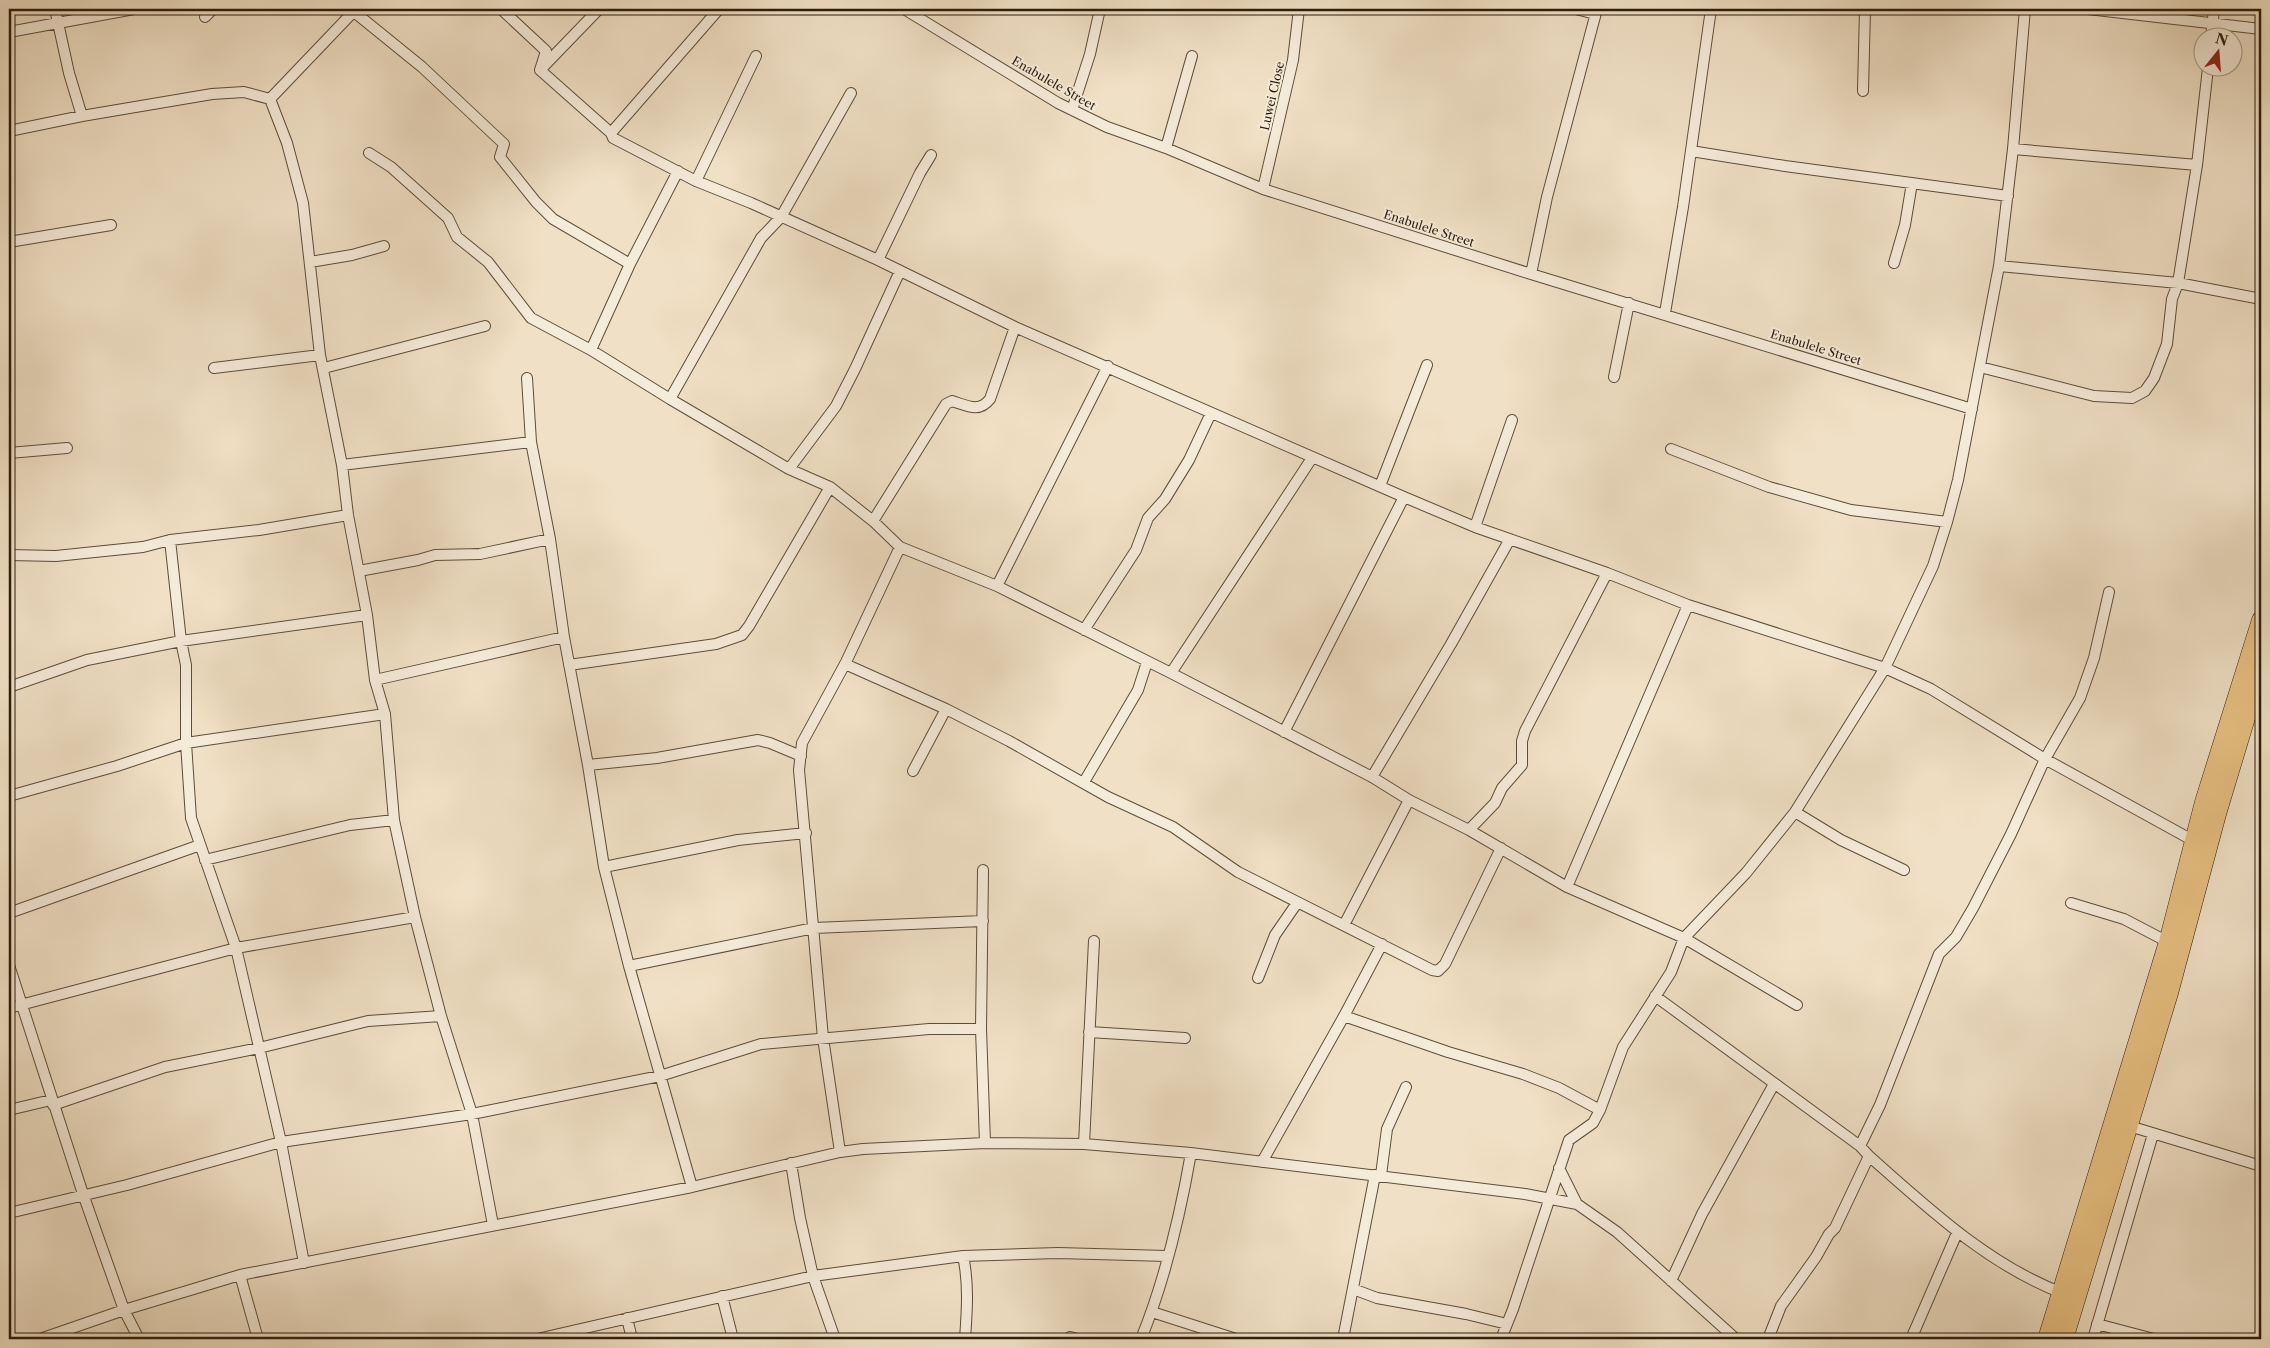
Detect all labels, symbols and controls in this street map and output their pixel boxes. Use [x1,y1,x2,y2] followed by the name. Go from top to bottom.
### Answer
[2192,28,2242,78] north arrow
[2213,29,2230,50] text: N
[1009,53,1099,114] street label: Enabulele Street
[1257,60,1287,132] street label: Luwei Close
[1382,206,1477,250] street label: Enabulele Street
[1769,326,1864,368] street label: Enabulele Street

